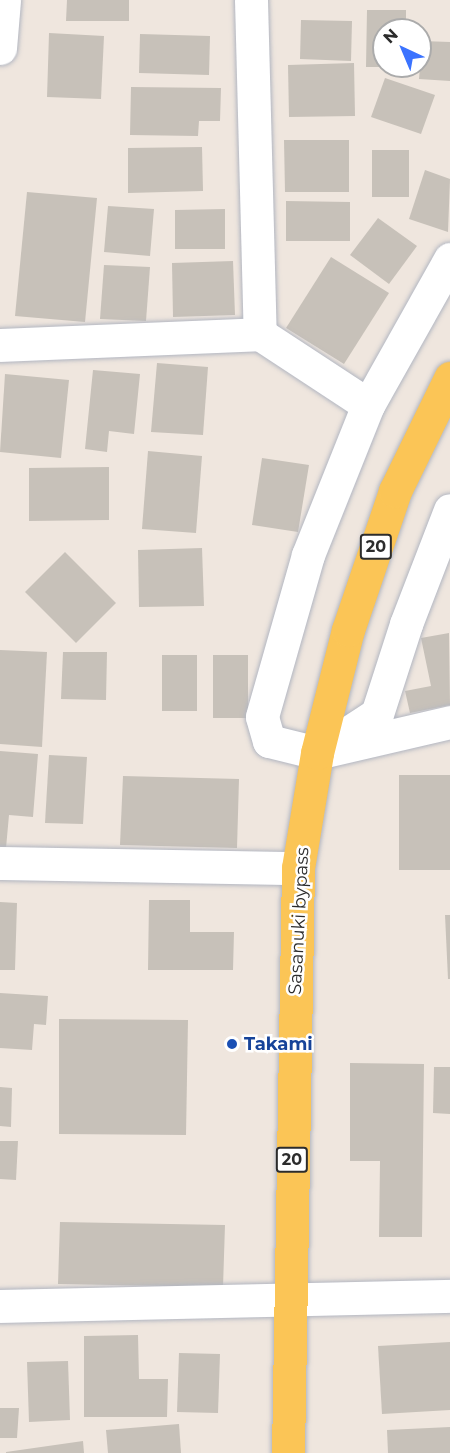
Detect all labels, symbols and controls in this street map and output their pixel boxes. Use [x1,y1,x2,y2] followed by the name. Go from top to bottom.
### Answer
[372,18,432,78] north arrow
[379,25,402,47] text: N
[360,534,392,560] road number: 20
[284,847,314,995] street label: Sasanuki bypass
[244,1033,313,1055] place label: Takami
[225,1037,239,1051] marker: Takami
[276,1147,308,1173] road number: 20

